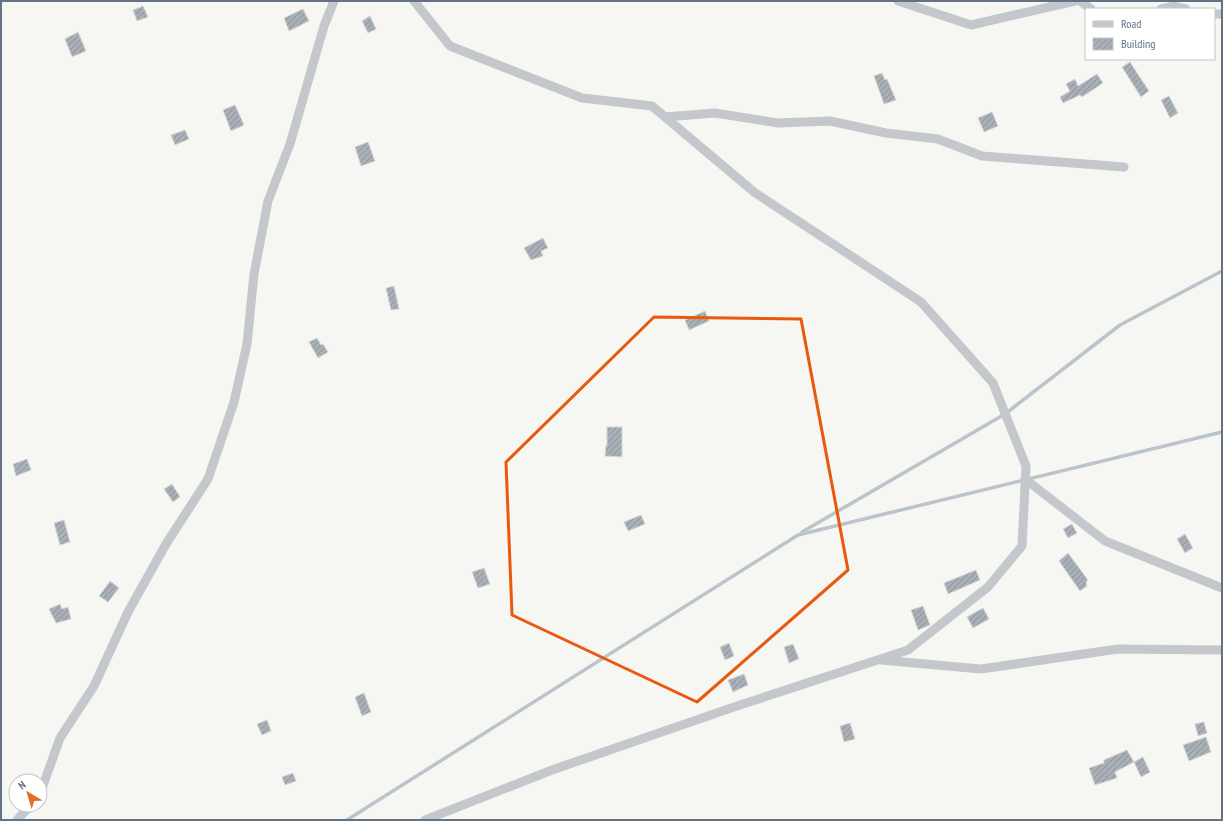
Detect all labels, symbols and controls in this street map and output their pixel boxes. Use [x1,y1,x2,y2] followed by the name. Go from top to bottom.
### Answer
[1085,8,1215,60] legend
[1121,16,1141,31] text: Road
[1121,36,1156,51] text: Building
[8,773,48,813] north arrow
[15,778,29,792] text: N

